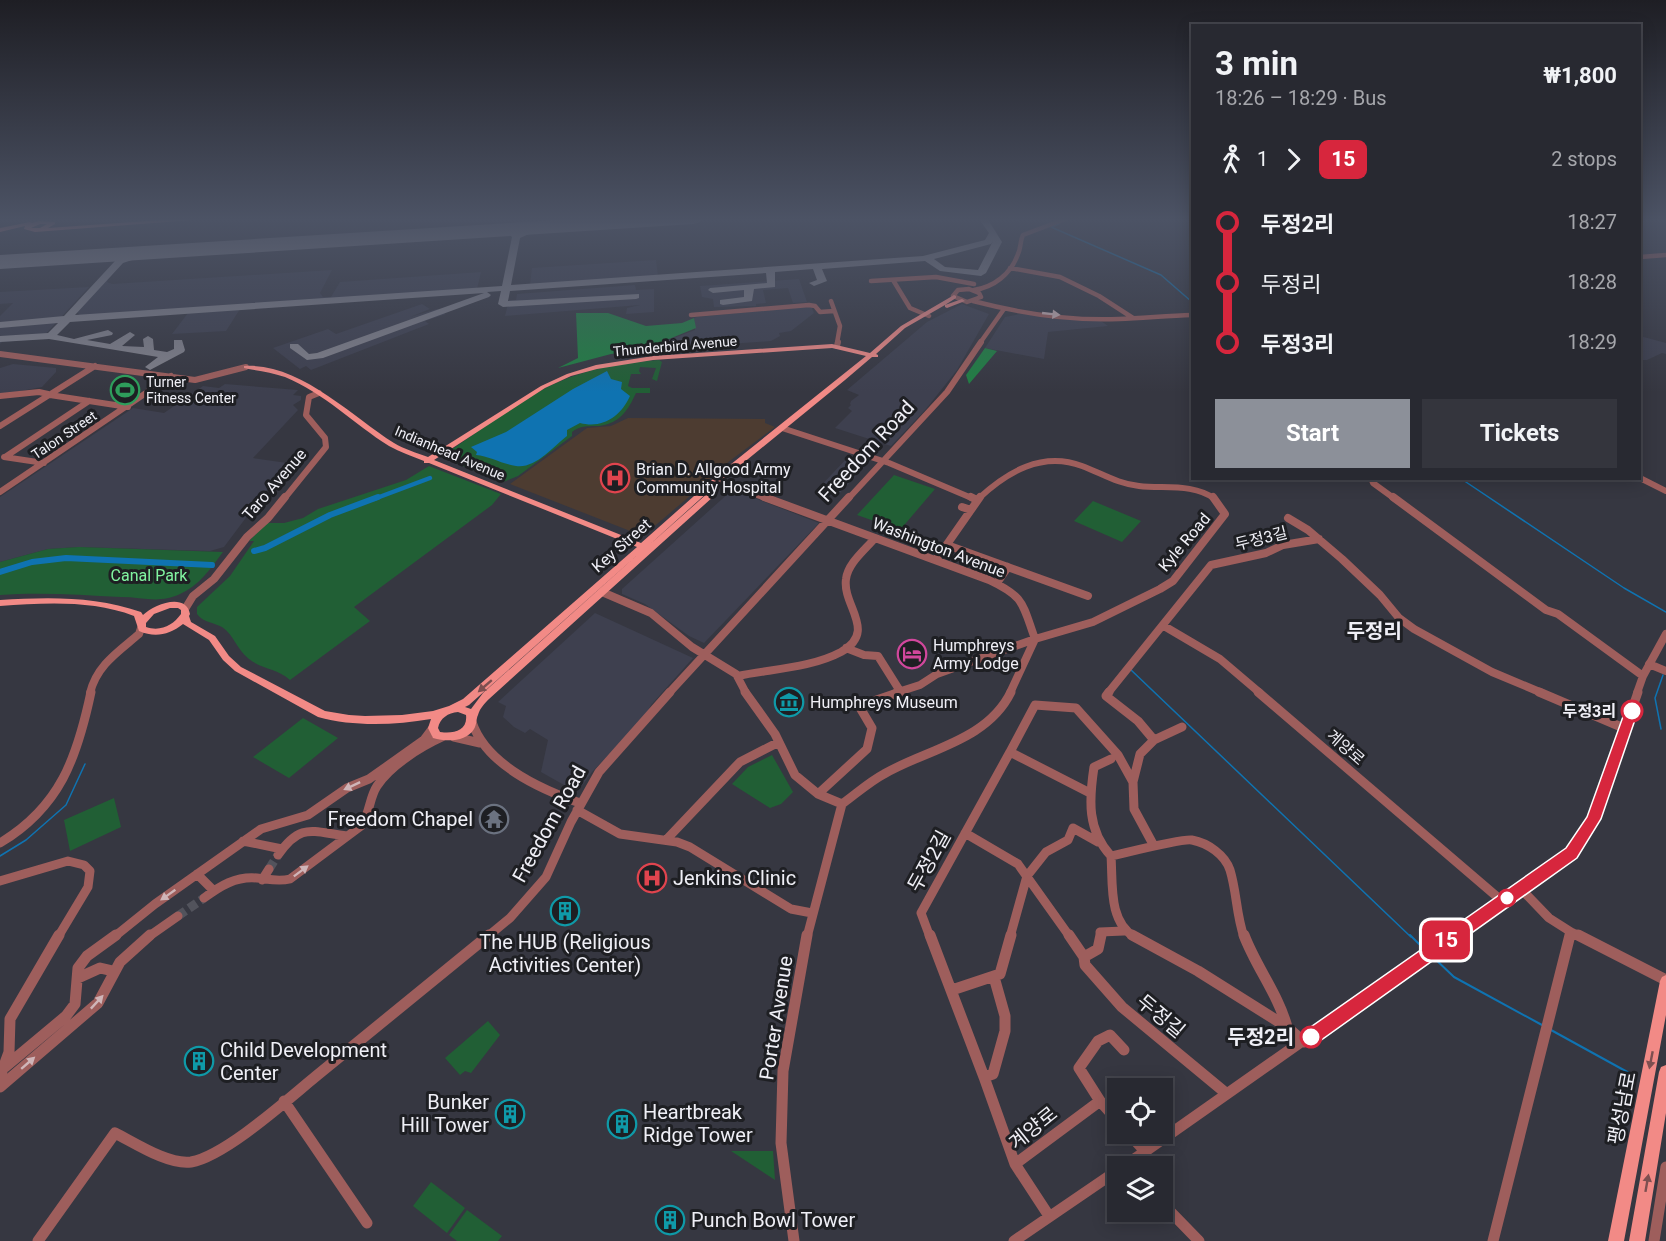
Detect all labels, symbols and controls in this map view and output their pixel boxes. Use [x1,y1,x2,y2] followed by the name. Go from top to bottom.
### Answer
[1215,44,1298,83] text: 3 min
[1543,63,1617,88] text: ₩1,800
[1215,86,1387,110] text: 18:26 – 18:29 · Bus
[1215,143,1248,176] icon: walk
[1277,143,1310,176] icon: forward
[1257,147,1268,171] text: 1
[1331,147,1355,171] text: 15
[1551,147,1617,171] text: 2 stops
[1567,210,1617,234] text: 18:27
[1261,212,1334,237] text: 두정2리
[1567,270,1617,294] text: 18:28
[1261,272,1322,297] text: 두정리
[1041,309,1060,319] one-way arrow
[1567,330,1617,354] text: 18:29
[1261,332,1334,357] text: 두정3리
[612,333,738,359] street label: Thunderbird Avenue
[109,374,141,406] sports icon: Turner Fitness Center
[146,374,236,406] place label: Turner Fitness Center
[813,395,919,507] street label: Freedom Road
[1215,399,1410,468] button: Start
[1422,399,1617,468] button: Tickets
[29,407,100,463] street label: Talon Street
[393,423,507,483] street label: Indianhead Avenue
[238,445,310,524] street label: Taro Avenue
[636,460,791,497] place label: Brian D. Allgood Army Community Hospital
[599,462,631,494] hospital icon: Brian D. Allgood Army Community Hospital
[1154,509,1214,575] street label: Kyle Road
[870,513,1008,582] street label: Washington Avenue
[588,515,655,576] street label: Key Street
[1233,523,1289,554] street label: 두정3길
[111,566,188,585] park label: Canal Park
[1346,619,1402,643] district label: 두정리
[933,636,1019,673] place label: Humphreys Army Lodge
[896,638,928,670] hotel icon: Humphreys Army Lodge
[478,679,493,692] one-way arrow
[773,686,805,718] museum icon: Humphreys Museum
[810,693,958,712] place label: Humphreys Museum
[1621,700,1643,722] marker: 두정3리
[1563,702,1616,721] place label: 두정3리
[1323,726,1369,769] street label: 계양로
[507,761,591,887] street label: Freedom Road
[344,782,361,791] one-way arrow
[478,803,510,835] temple icon: Freedom Chapel
[328,807,473,831] place label: Freedom Chapel
[902,826,956,896] street label: 두정2길
[636,862,668,894] hospital icon: Jenkins Clinic
[294,865,309,877] one-way arrow
[673,866,796,890] place label: Jenkins Clinic
[160,889,176,901] one-way arrow
[1498,889,1516,907] unlabelled marker
[549,895,581,927] building icon: The HUB (Religious Activities Center)
[1419,920,1473,960] line badge: 15
[1434,928,1458,952] text: 15
[479,930,651,977] place label: The HUB (Religious Activities Center)
[754,954,798,1082] street label: Porter Avenue
[1132,989,1190,1043] street label: 두정길
[90,995,104,1010] one-way arrow
[1227,1025,1294,1049] place label: 두정2리
[1300,1026,1322,1048] marker: 두정2리
[220,1038,387,1085] place label: Child Development Center
[183,1045,215,1077] building icon: Child Development Center
[1646,1050,1655,1069] one-way arrow
[20,1057,35,1070] one-way arrow
[1603,1070,1641,1146] street label: 팽성남로
[1107,1078,1173,1222] map controls
[1107,1078,1173,1144] button: locate
[401,1090,489,1137] place label: Bunker Hill Tower
[494,1098,526,1130] building icon: Bunker Hill Tower
[643,1100,753,1147] place label: Heartbreak Ridge Tower
[1004,1101,1062,1155] street label: 계양로
[606,1108,638,1140] building icon: Heartbreak Ridge Tower
[1107,1156,1173,1222] button: layers
[1643,1174,1652,1193] one-way arrow
[654,1204,686,1236] building icon: Punch Bowl Tower
[691,1208,855,1232] place label: Punch Bowl Tower

